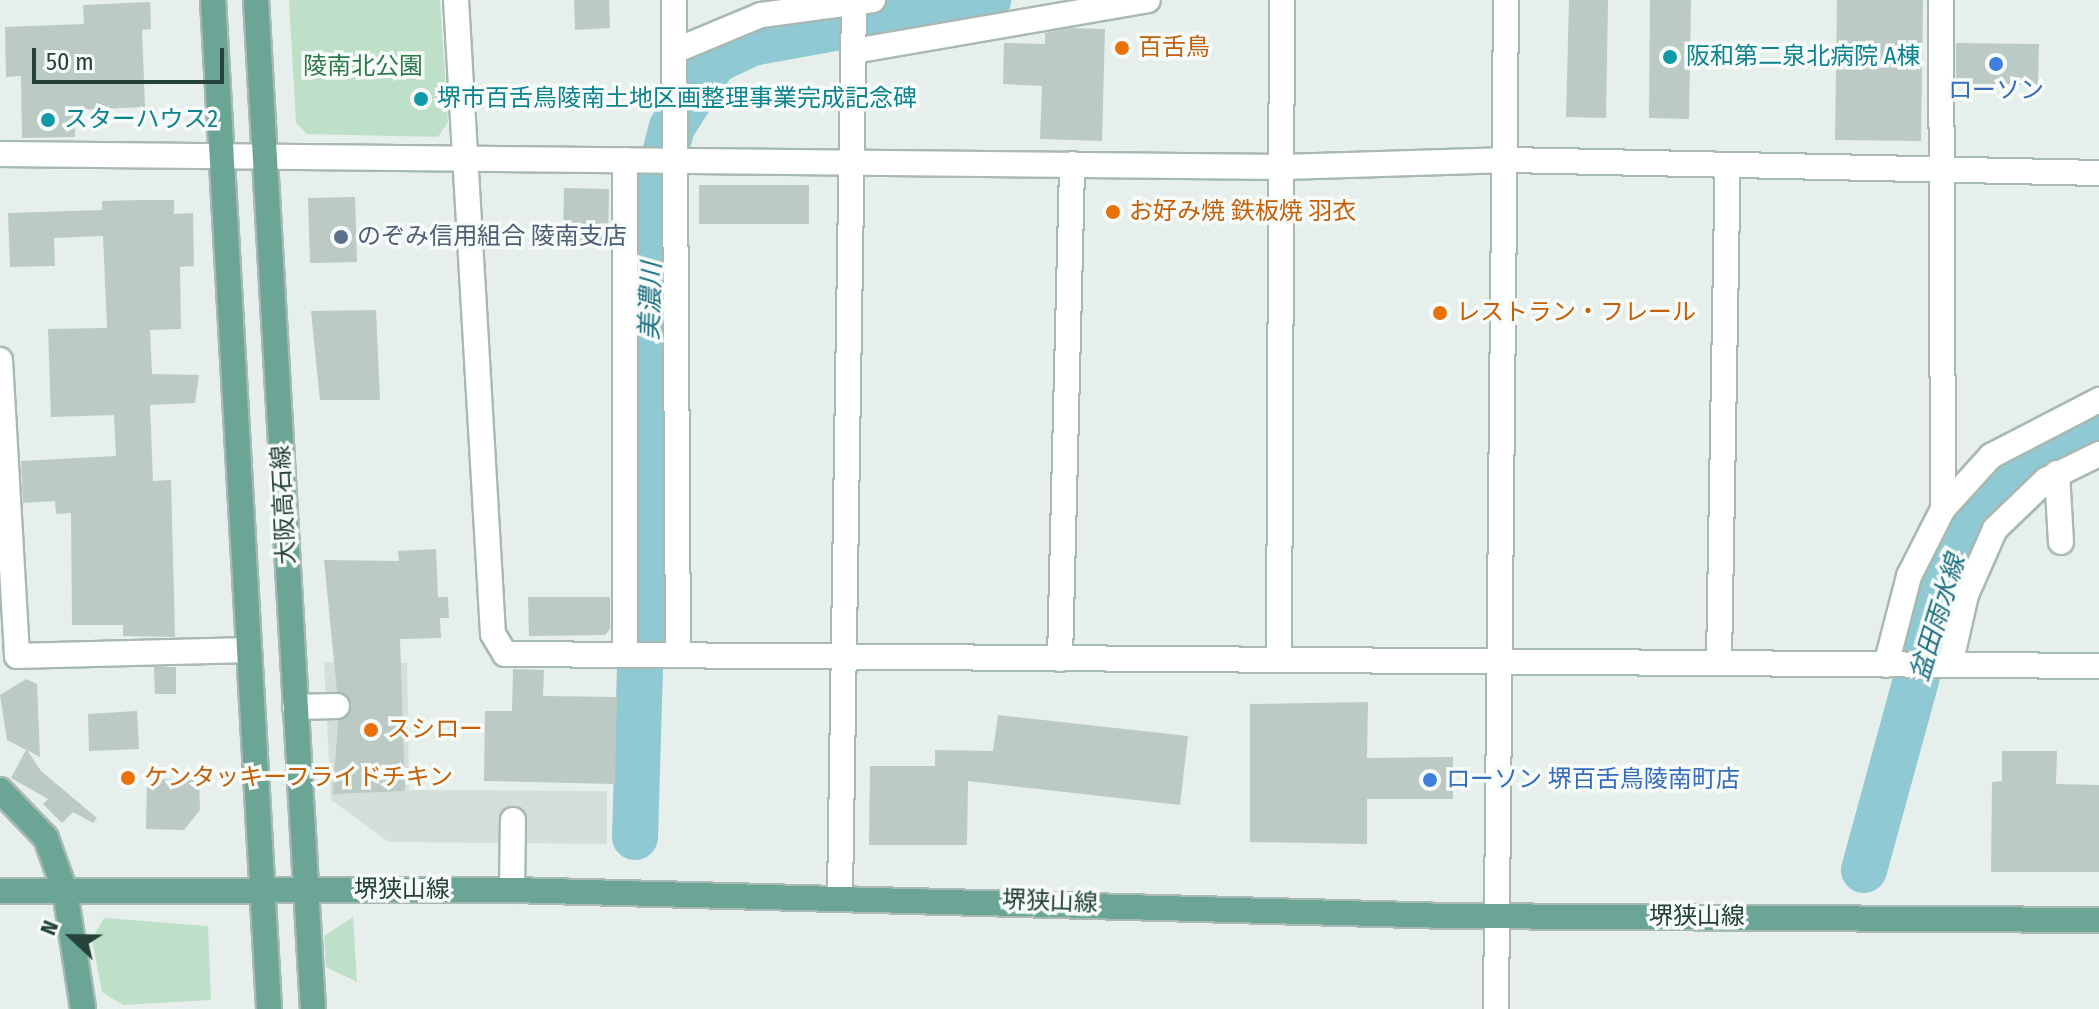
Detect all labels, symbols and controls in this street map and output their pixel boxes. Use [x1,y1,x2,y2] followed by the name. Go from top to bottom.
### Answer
[36,32,228,82] scale bar
[1138,34,1210,62] place label: 百舌鳥
[1113,39,1131,57] marker: 百舌鳥
[1686,43,1920,71] place label: 阪和第二泉北病院 A棟
[46,48,94,76] text: 50 m
[1661,48,1679,66] marker: 阪和第二泉北病院 A棟
[303,53,423,81] park label: 陵南北公園
[1987,55,2005,73] marker: ローソン
[1948,77,2044,105] place label: ローソン
[437,85,917,113] place label: 堺市百舌鳥陵南土地区画整理事業完成記念碑
[412,90,430,108] marker: 堺市百舌鳥陵南土地区画整理事業完成記念碑
[64,106,219,134] place label: スターハウス2
[39,111,57,129] marker: スターハウス2
[1129,198,1356,226] place label: お好み焼 鉄板焼 羽衣
[1104,203,1122,221] marker: お好み焼 鉄板焼 羽衣
[357,223,627,251] place label: のぞみ信用組合 陵南支店
[332,228,350,246] marker: のぞみ信用組合 陵南支店
[634,261,668,341] water label: 美濃川
[1456,299,1696,327] place label: レストラン・フレール
[1431,304,1449,322] marker: レストラン・フレール
[266,444,302,566] street label: 大阪高石線
[1904,551,1972,685] water label: 盆田雨水線
[387,716,483,744] place label: スシロー
[362,721,380,739] marker: スシロー
[144,764,456,792] place label: ケンタッキーフライドチキン
[1446,766,1740,794] place label: ローソン 堺百舌鳥陵南町店
[119,769,137,787] marker: ケンタッキーフライドチキン
[1421,771,1439,789] marker: ローソン 堺百舌鳥陵南町店
[354,876,450,904] street label: 堺狭山線
[1002,886,1098,918] street label: 堺狭山線
[32,897,112,977] north arrow
[1649,903,1745,931] street label: 堺狭山線
[34,917,64,939] text: N

